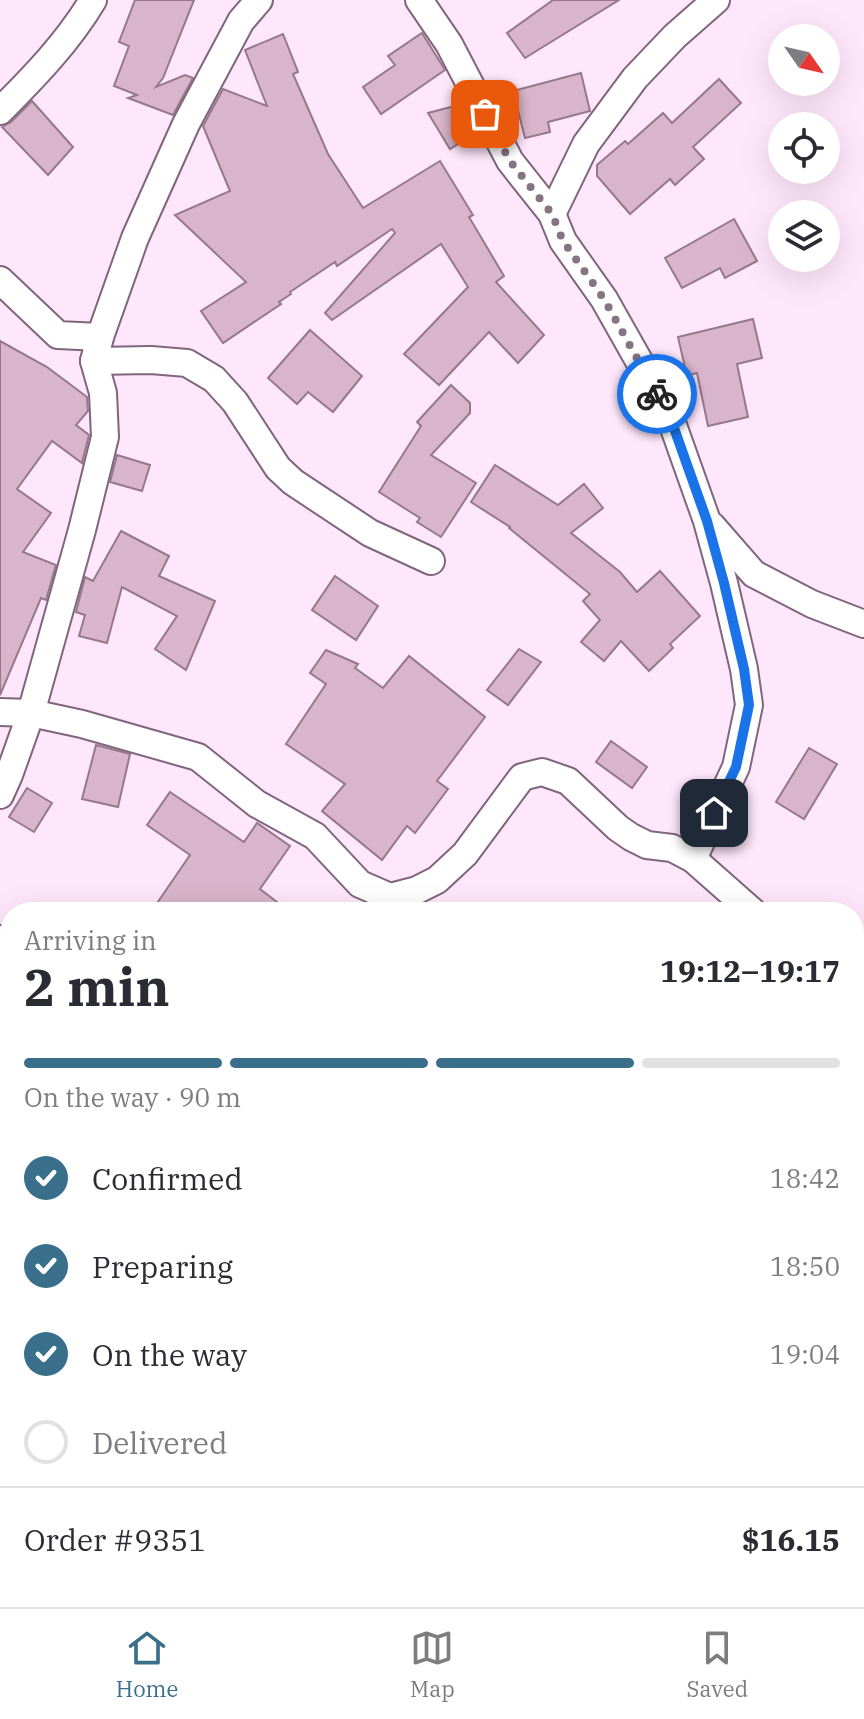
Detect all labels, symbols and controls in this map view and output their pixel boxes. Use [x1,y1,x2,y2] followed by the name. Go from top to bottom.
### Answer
[768,24,840,96] north arrow
[768,24,840,272] map controls
[451,80,519,148] pin
[463,92,507,136] icon: bag
[768,112,840,184] button: locate
[768,200,840,272] button: layers
[617,354,697,434] courier
[635,372,679,416] icon: bike
[680,779,748,847] pin
[692,791,736,835] icon: home
[24,923,157,957] text: Arriving in
[660,951,840,990] text: 19:12–19:17
[24,953,170,1020] text: 2 min
[24,1080,241,1114] text: On the way · 90 m
[24,1156,68,1200] icon: check
[92,1159,243,1198] text: Confirmed
[770,1161,840,1195] text: 18:42
[24,1244,68,1288] icon: check
[92,1247,233,1286] text: Preparing
[770,1249,840,1283] text: 18:50
[24,1332,68,1376] icon: check
[92,1335,247,1374] text: On the way
[770,1337,840,1371] text: 19:04
[92,1423,227,1462] text: Delivered
[24,1520,206,1559] text: Order #9351
[742,1520,840,1559] text: $16.15
[116,1626,178,1703] tab: Home
[410,1626,455,1703] tab: Map
[687,1626,748,1703] tab: Saved

